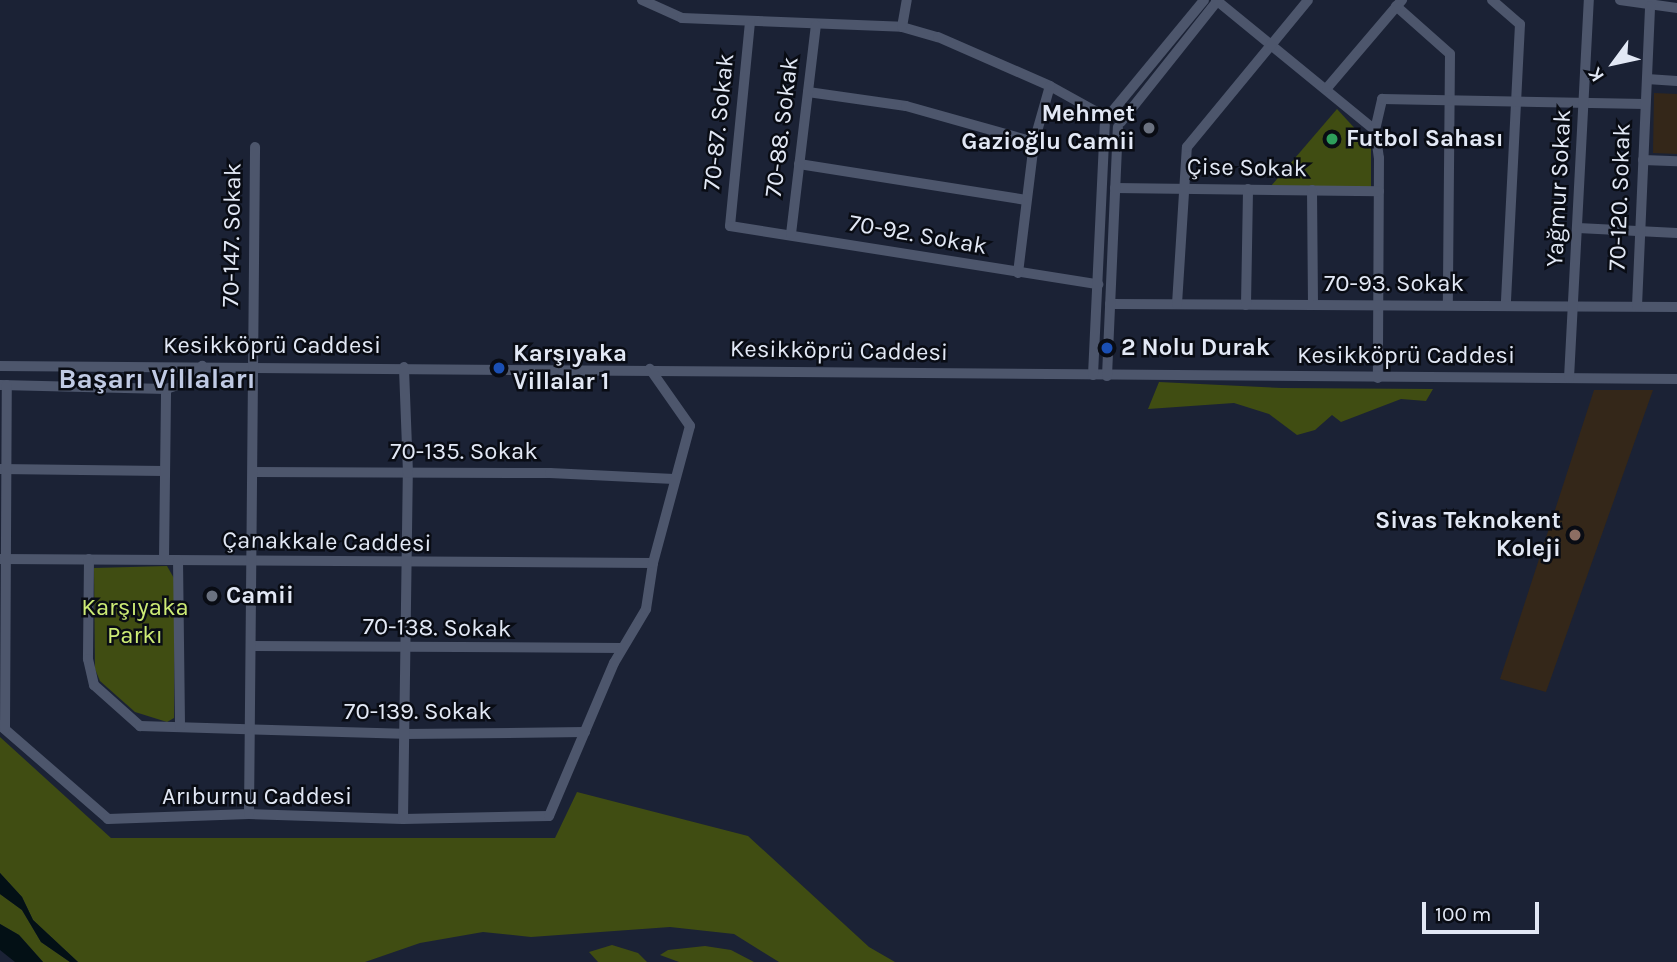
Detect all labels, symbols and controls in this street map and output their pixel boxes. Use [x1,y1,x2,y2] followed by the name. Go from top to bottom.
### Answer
[1579,28,1649,98] north arrow
[697,52,741,192] street label: 70-87. Sokak
[759,55,805,199] street label: 70-88. Sokak
[1584,63,1609,86] text: K
[961,100,1135,156] place label: Mehmet Gazioğlu Camii
[1540,109,1578,267] street label: Yağmur Sokak
[1141,120,1157,136] marker: Mehmet Gazioğlu Camii
[1603,123,1637,271] street label: 70-120. Sokak
[1346,125,1504,153] place label: Futbol Sahası
[1324,131,1340,147] marker: Futbol Sahası
[1187,153,1307,183] street label: Çise Sokak
[216,163,248,307] street label: 70-147. Sokak
[847,209,989,261] street label: 70-92. Sokak
[1324,270,1464,298] street label: 70-93. Sokak
[163,332,381,360] street label: Kesikköprü Caddesi
[1121,334,1270,362] place label: 2 Nolu Durak
[730,335,948,367] street label: Kesikköprü Caddesi
[513,340,627,396] place label: Karşıyaka Villalar 1
[1099,340,1115,356] marker: 2 Nolu Durak
[1297,342,1515,370] street label: Kesikköprü Caddesi
[491,360,507,376] marker: Karşıyaka Villalar 1
[58,362,256,396] district label: Başarı Villaları
[390,438,538,466] street label: 70-135. Sokak
[1375,507,1561,563] place label: Sivas Teknokent Koleji
[222,526,432,558] street label: Çanakkale Caddesi
[1567,527,1583,543] marker: Sivas Teknokent Koleji
[226,582,294,610] place label: Camii
[204,588,220,604] marker: Camii
[81,594,189,650] park label: Karşıyaka Parkı
[362,612,512,644] street label: 70-138. Sokak
[344,698,492,726] street label: 70-139. Sokak
[162,783,352,811] street label: Arıburnu Caddesi
[1425,888,1542,932] scale bar
[1435,902,1492,926] text: 100 m

